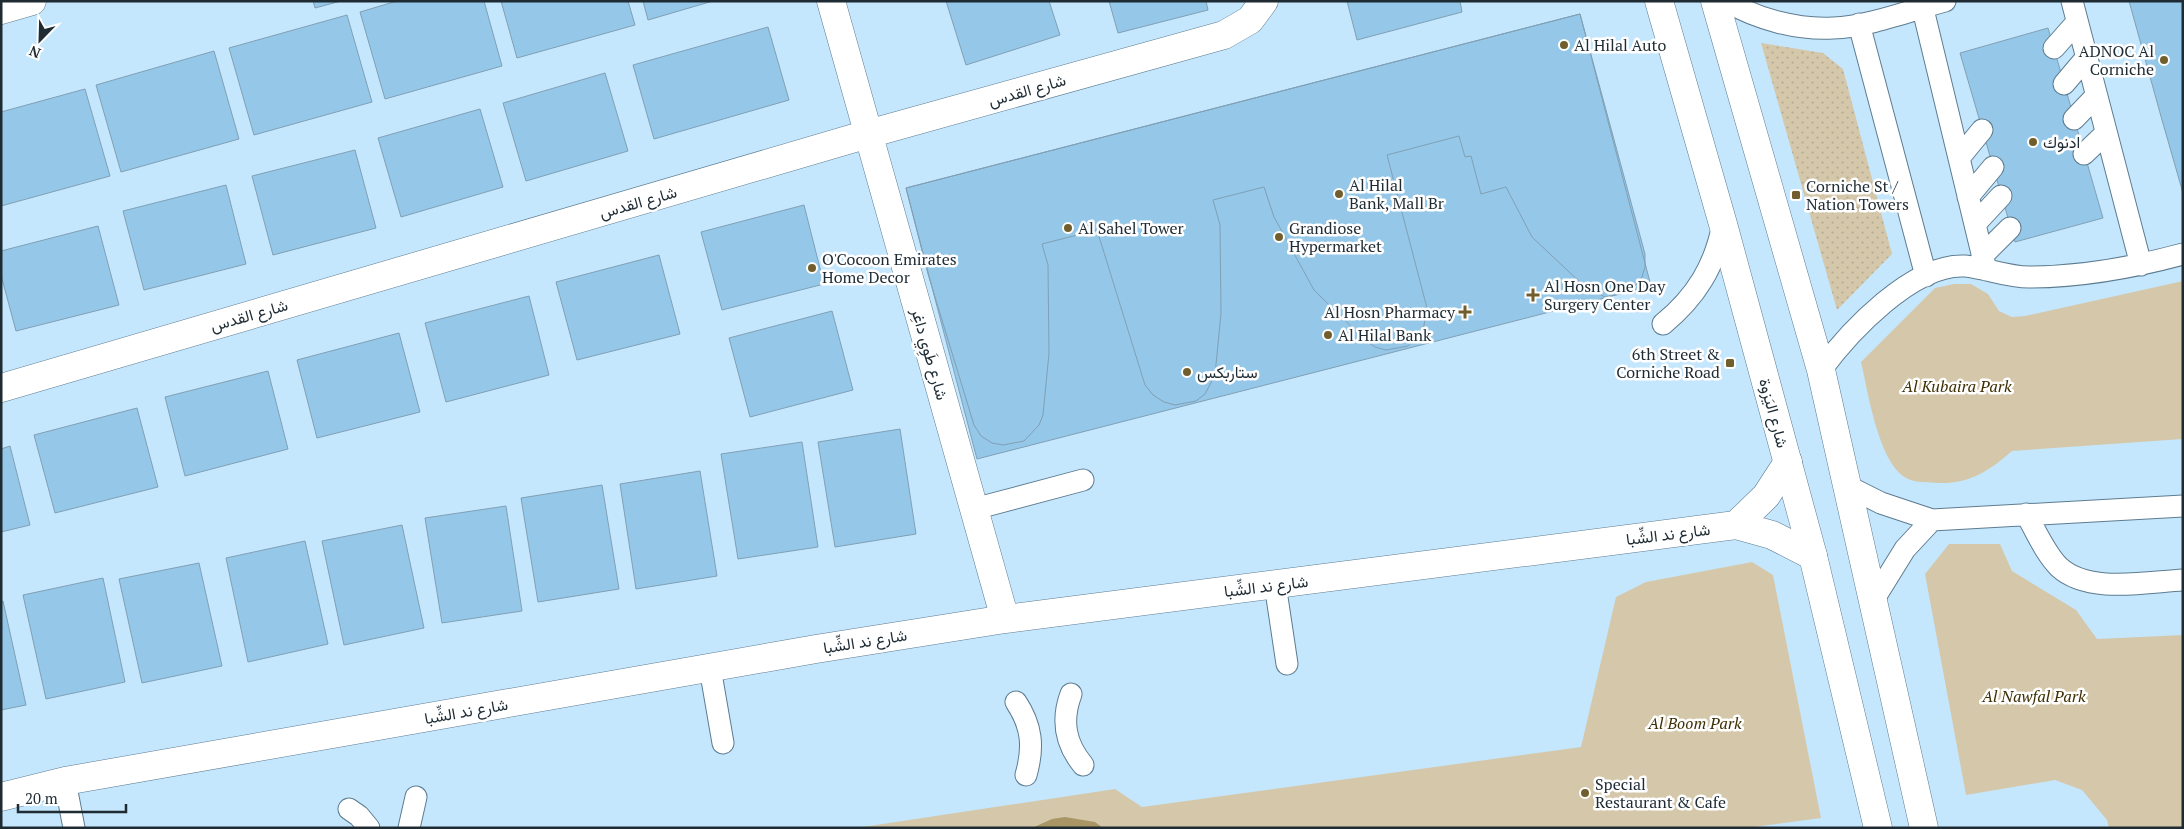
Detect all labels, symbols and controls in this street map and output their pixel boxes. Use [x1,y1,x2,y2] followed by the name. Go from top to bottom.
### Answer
[15,15,65,65] north arrow
[1574,34,1666,56] place label: Al Hilal Auto
[1558,39,1570,51] marker: Al Hilal Auto
[2079,40,2154,80] place label: ADNOC Al Corniche
[26,41,43,63] text: N
[2158,54,2170,66] marker: ADNOC Al Corniche
[986,68,1069,113] street label: شارع القدس
[2043,131,2080,153] place label: ادنوك
[2027,136,2039,148] marker: ادنوك
[1349,174,1445,214] place label: Al Hilal Bank, Mall Br
[1806,175,1909,215] place label: Corniche St / Nation Towers
[597,180,680,225] street label: شارع القدس
[1333,188,1345,200] marker: Al Hilal Bank, Mall Br
[1790,189,1802,201] marker: Corniche St / Nation Towers
[1078,217,1184,239] place label: Al Sahel Tower
[1289,217,1382,257] place label: Grandiose Hypermarket
[1062,222,1074,234] marker: Al Sahel Tower
[1273,231,1285,243] marker: Grandiose Hypermarket
[822,248,957,288] place label: O'Cocoon Emirates Home Decor
[806,262,818,274] marker: O'Cocoon Emirates Home Decor
[1544,275,1666,315] place label: Al Hosn One Day Surgery Center
[1526,288,1540,302] marker: Al Hosn One Day Surgery Center
[208,293,291,338] street label: شارع القدس
[1324,301,1456,323] place label: Al Hosn Pharmacy
[903,304,954,403] street label: شارع طَوِي داغِر
[1459,306,1471,318] marker: Al Hosn Pharmacy
[1338,324,1432,346] place label: Al Hilal Bank
[1322,329,1334,341] marker: Al Hilal Bank
[1616,343,1720,383] place label: 6th Street & Corniche Road
[1724,357,1736,369] marker: 6th Street & Corniche Road
[1197,361,1258,383] place label: ستاربكس
[1181,366,1193,378] marker: ستاربكس
[1901,375,2012,397] park label: Al Kubaira Park
[1753,376,1794,451] street label: شارع اليَزوة
[1625,518,1711,551] street label: شارع ند الشِّبا
[1223,570,1309,603] street label: شارع ند الشِّبا
[822,624,909,659] street label: شارع ند الشِّبا
[1981,685,2086,707] park label: Al Nawfal Park
[422,693,510,730] street label: شارع ند الشِّبا
[1647,712,1742,734] park label: Al Boom Park
[1595,773,1726,813] place label: Special Restaurant & Cafe
[18,782,125,814] scale bar
[1579,787,1591,799] marker: Special Restaurant & Cafe
[25,788,58,808] text: 20 m

